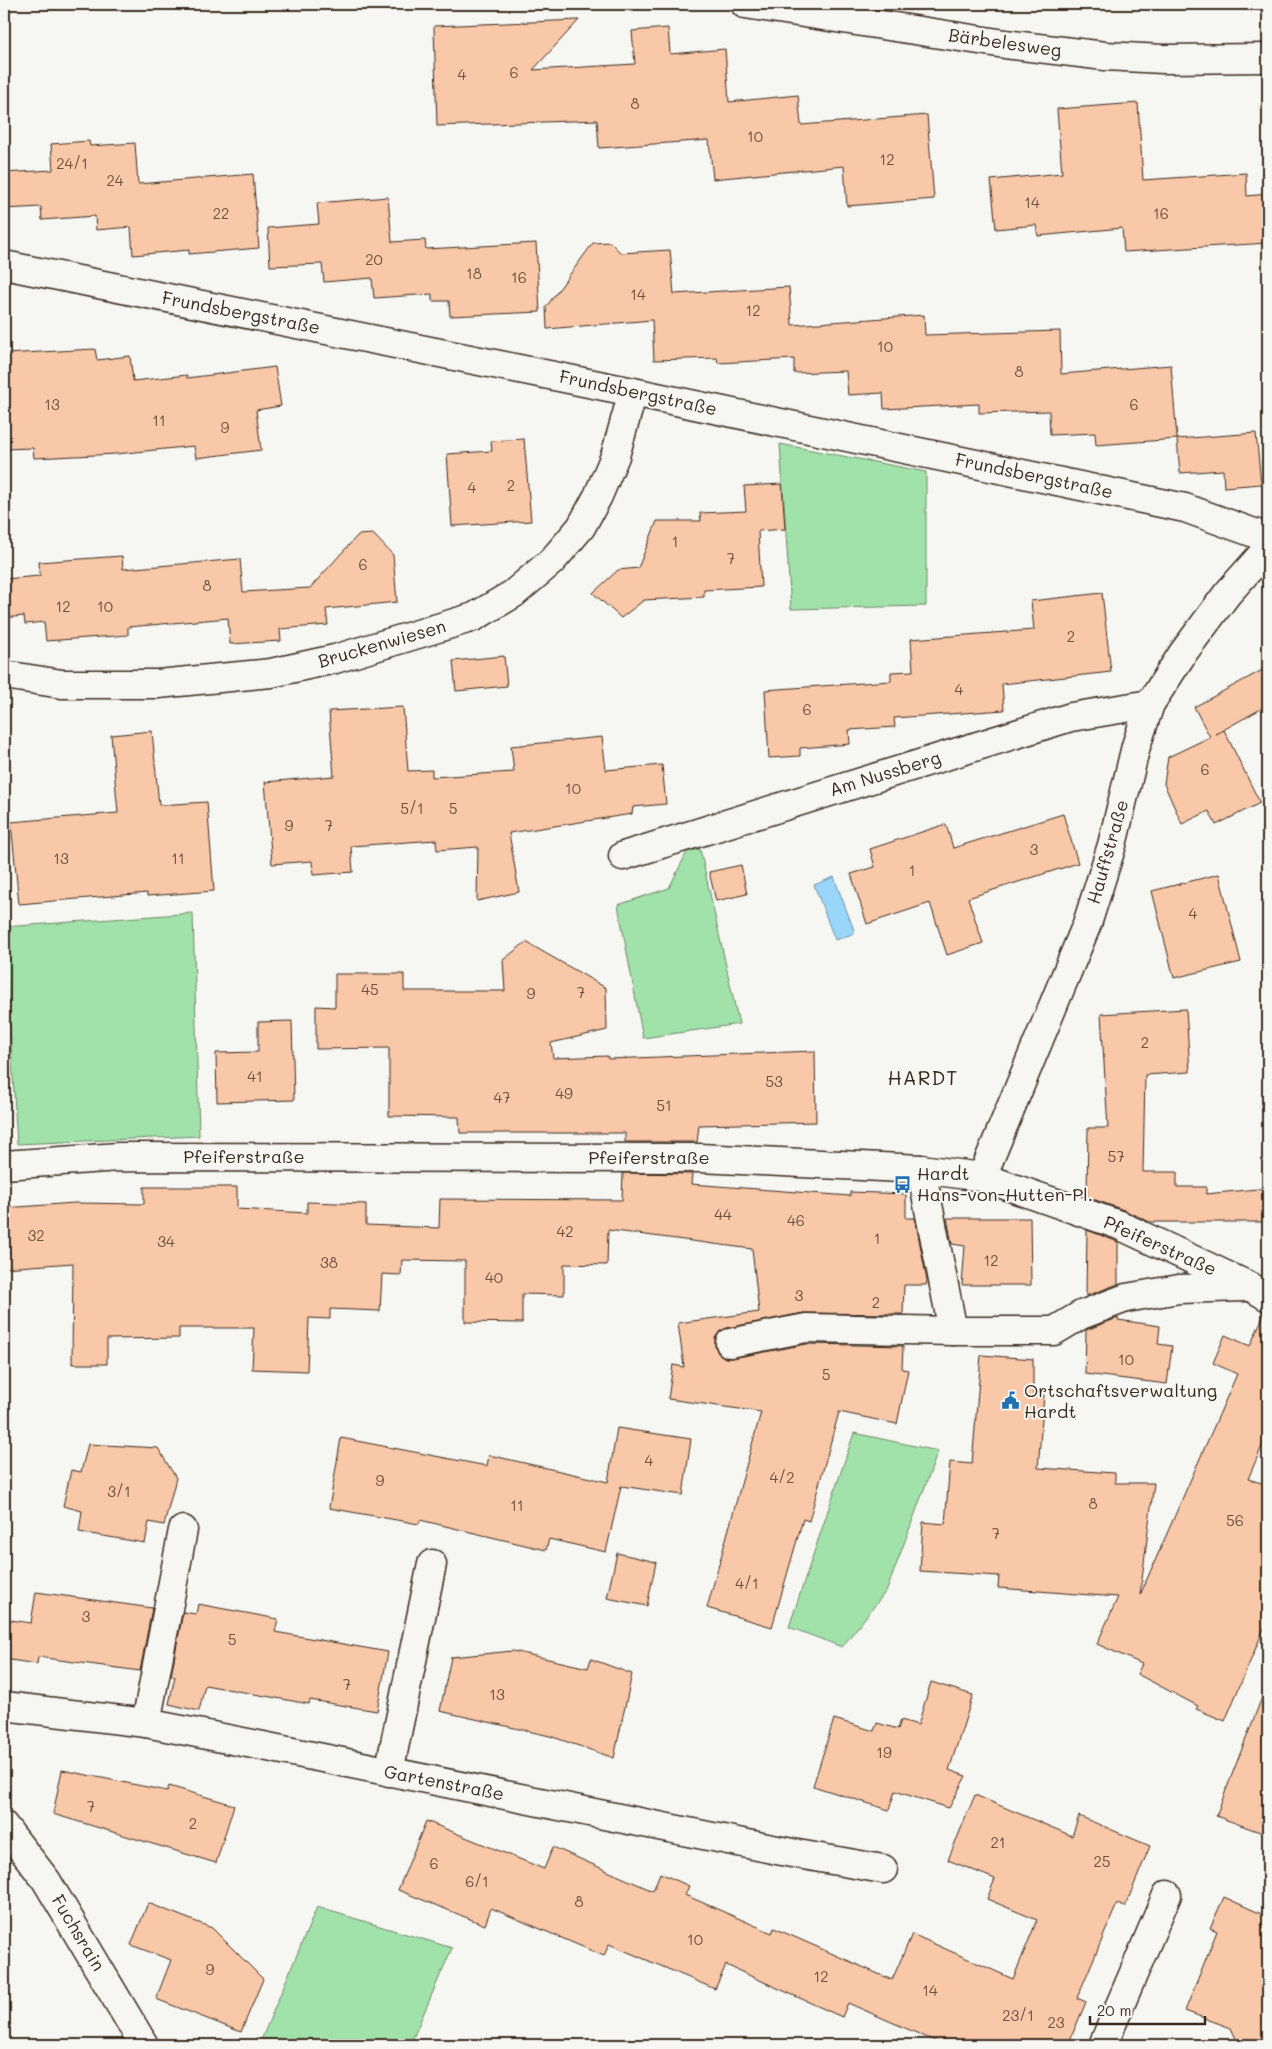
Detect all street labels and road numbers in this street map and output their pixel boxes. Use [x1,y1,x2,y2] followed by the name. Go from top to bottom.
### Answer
[947,22,1063,62] street label: Bärbelesweg
[160,285,322,339] street label: Frundsbergstraße
[557,364,719,420] street label: Frundsbergstraße
[953,447,1115,503] street label: Frundsbergstraße
[315,613,448,673] street label: Bruckenwiesen
[826,745,943,801] street label: Am Nussberg
[1081,797,1133,907] street label: Hauffstraße
[183,1144,305,1168] street label: Pfeiferstraße
[588,1145,710,1169] street label: Pfeiferstraße
[1100,1209,1221,1281] street label: Pfeiferstraße
[382,1759,506,1805] street label: Gartenstraße
[47,1890,111,1975] street label: Fuchsrain

